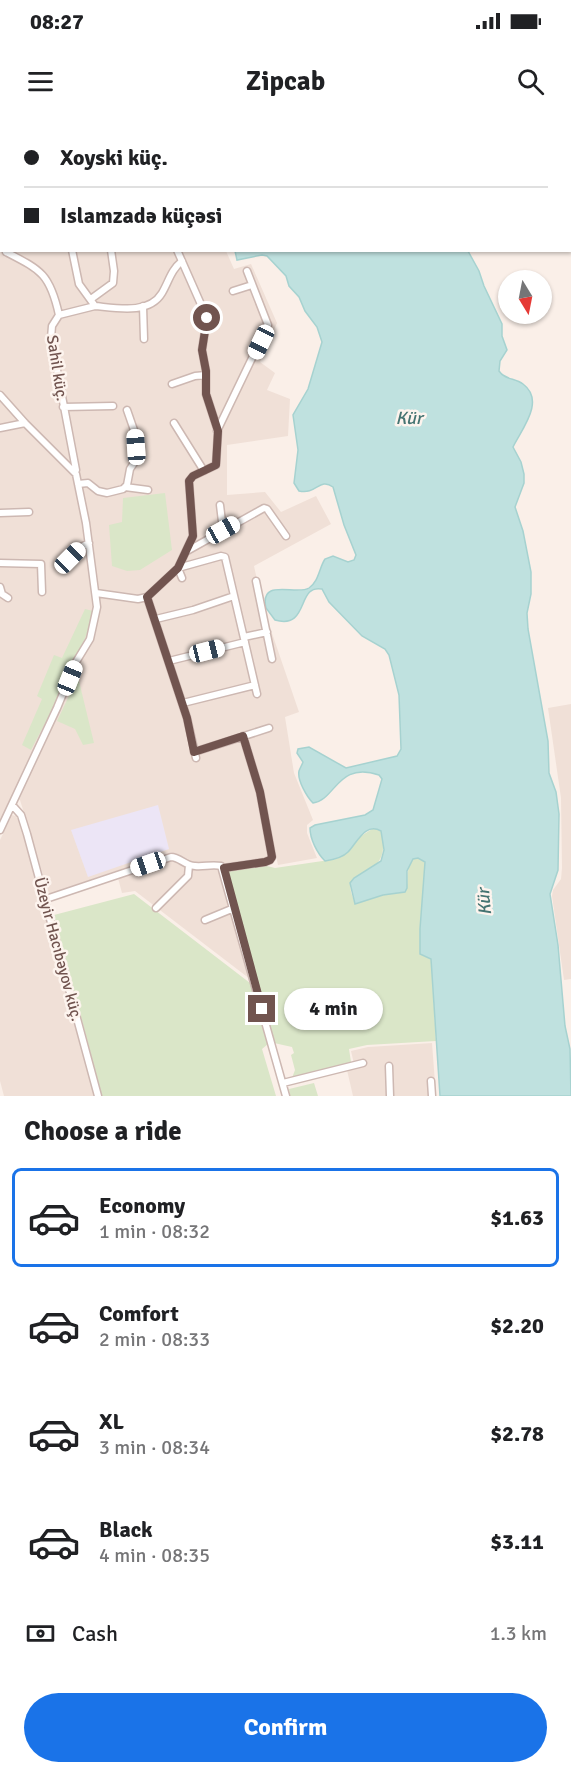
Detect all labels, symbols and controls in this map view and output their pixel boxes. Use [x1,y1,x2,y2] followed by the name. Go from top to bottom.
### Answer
[30,8,84,35] text: 08:27
[24,65,57,98] icon: menu
[246,65,325,98] text: Zipcab
[514,65,547,98] icon: search
[60,144,168,171] text: Xoyski küç.
[60,202,222,229] text: Islamzadə küçəsi
[498,270,552,324] north arrow
[498,270,552,324] map controls
[193,304,220,331] route start
[245,322,277,362] car
[42,334,72,403] street label: Sahil küç.
[396,407,425,429] water label: Kür
[126,428,146,466] car
[203,513,243,547] car
[51,539,89,577] car
[187,638,227,664] car
[55,658,85,698] car
[128,850,168,878] car
[29,875,87,1023] street label: Üzeyir Hacıbəyov küç.
[472,885,496,916] water label: Kür
[283,988,382,1030] callout: 4 min
[248,995,275,1022] route end
[309,996,358,1021] text: 4 min
[24,1115,182,1148] text: Choose a ride
[27,1191,81,1245] icon: car
[99,1192,185,1219] text: Economy
[490,1204,544,1231] text: $1.63
[99,1219,210,1244] text: 1 min · 08:32
[27,1299,81,1353] icon: car
[99,1300,179,1327] text: Comfort
[490,1312,544,1339] text: $2.20
[99,1327,210,1352] text: 2 min · 08:33
[27,1407,81,1461] icon: car
[99,1408,124,1435] text: XL
[490,1420,544,1447] text: $2.78
[99,1435,210,1460] text: 3 min · 08:34
[27,1515,81,1569] icon: car
[99,1516,153,1543] text: Black
[490,1528,544,1555] text: $3.11
[99,1543,210,1568] text: 4 min · 08:35
[24,1617,57,1650] icon: cash
[72,1620,118,1647] text: Cash
[490,1621,547,1646] text: 1.3 km
[24,1693,547,1762] button: Confirm

